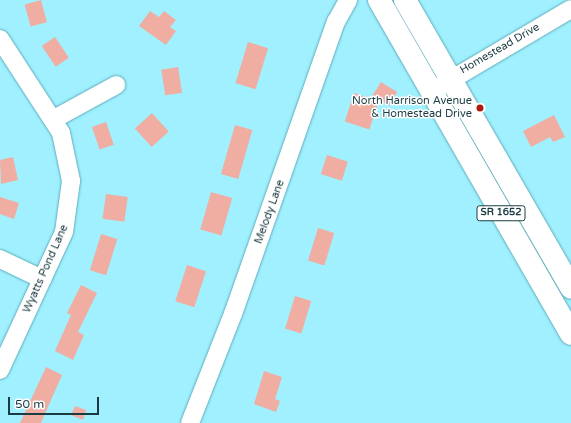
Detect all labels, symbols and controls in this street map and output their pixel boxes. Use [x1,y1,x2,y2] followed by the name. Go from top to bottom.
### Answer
[458,21,542,77] street label: Homestead Drive
[352,95,472,121] place label: North Harrison Avenue & Homestead Drive
[475,103,485,113] marker: North Harrison Avenue & Homestead Drive
[252,178,288,246] street label: Melody Lane
[476,205,526,221] road number: SR 1652
[21,223,71,315] street label: Wyatts Pond Lane
[10,389,101,415] scale bar
[15,397,44,411] text: 50 m

